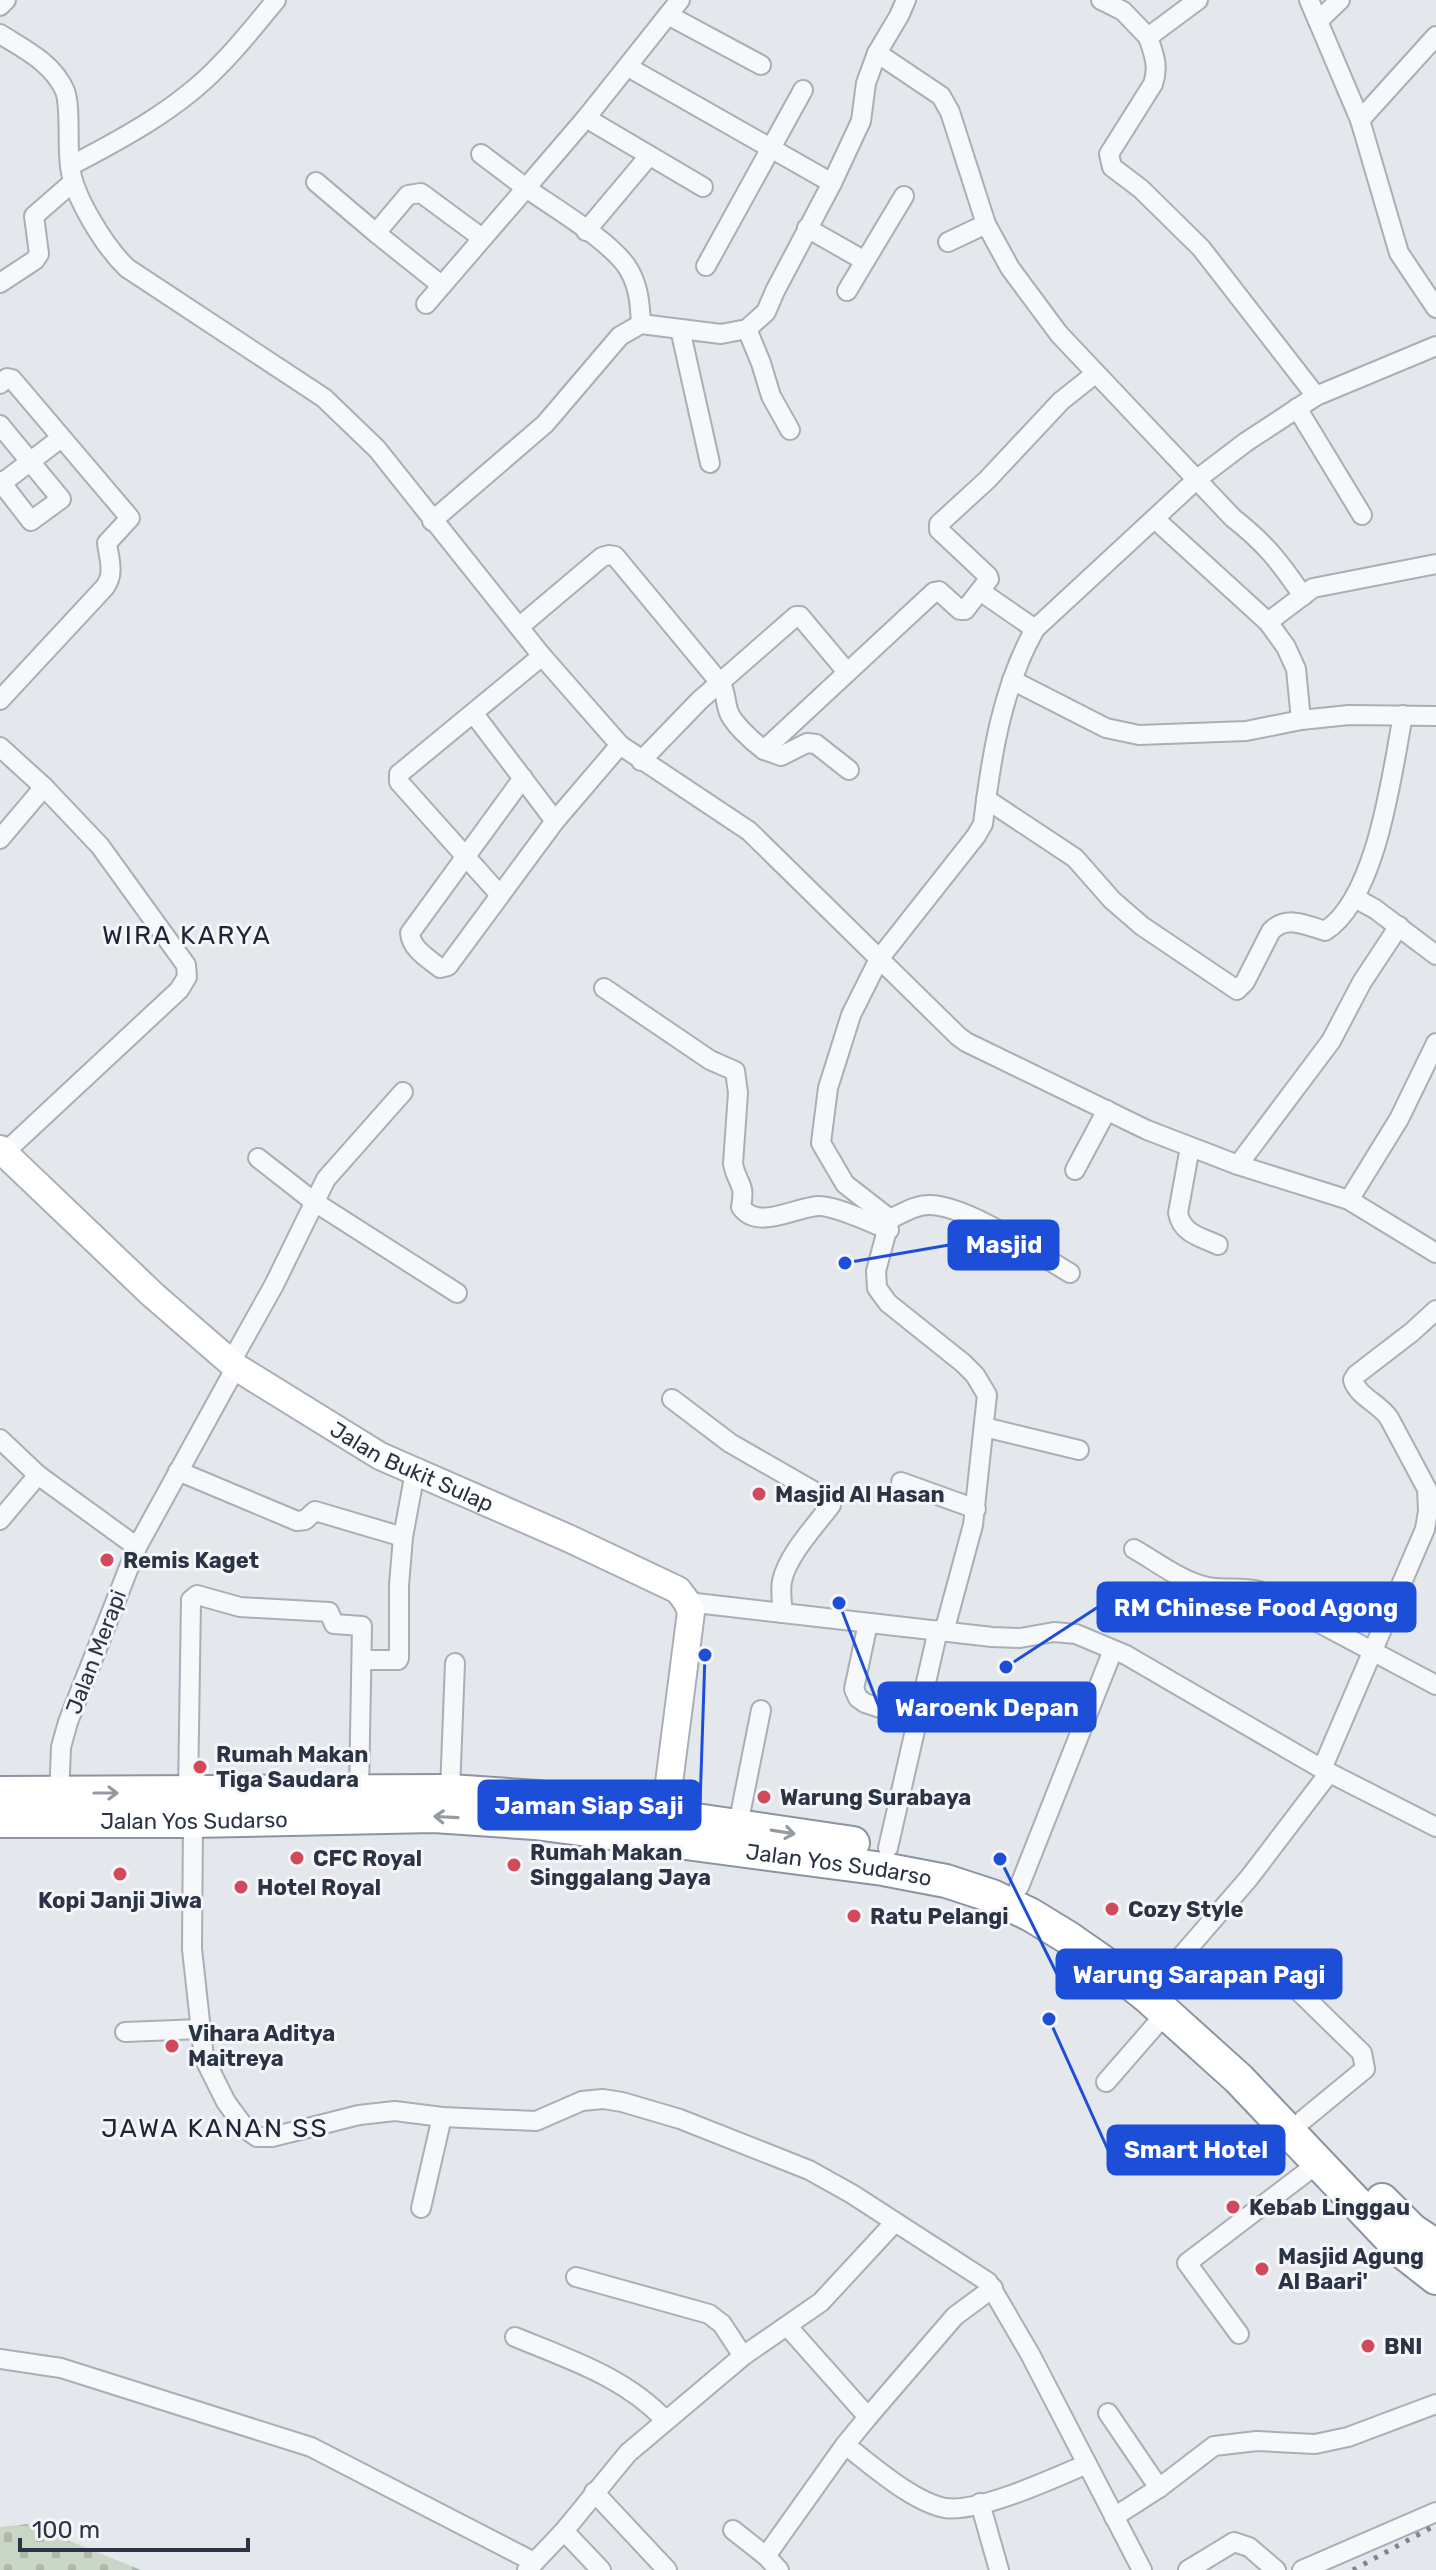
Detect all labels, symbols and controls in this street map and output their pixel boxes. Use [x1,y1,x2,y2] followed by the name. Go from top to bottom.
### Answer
[102,920,272,951] district label: WIRA KARYA
[949,1221,1058,1269] callout: Masjid
[966,1231,1042,1259] text: Masjid
[325,1415,498,1517] street label: Jalan Bukit Sulap
[775,1481,945,1508] place label: Masjid Al Hasan
[750,1485,768,1503] marker: Masjid Al Hasan
[123,1547,259,1574] place label: Remis Kaget
[98,1551,116,1569] marker: Remis Kaget
[1098,1583,1415,1631] callout: RM Chinese Food Agong
[60,1586,132,1718] street label: Jalan Merapi
[1114,1594,1398,1622] text: RM Chinese Food Agong
[879,1683,1095,1731] callout: Waroenk Depan
[895,1694,1079,1722] text: Waroenk Depan
[216,1741,368,1793] place label: Rumah Makan Tiga Saudara
[191,1758,209,1776] marker: Rumah Makan Tiga Saudara
[479,1781,700,1829] callout: Jaman Siap Saji
[780,1784,971,1811] place label: Warung Surabaya
[92,1785,119,1801] one-way arrow
[755,1788,773,1806] marker: Warung Surabaya
[494,1792,684,1820] text: Jaman Siap Saji
[100,1806,288,1835] street label: Jalan Yos Sudarso
[433,1809,460,1824] one-way arrow
[770,1825,795,1840] one-way arrow
[744,1838,934,1892] street label: Jalan Yos Sudarso
[530,1839,711,1891] place label: Rumah Makan Singgalang Jaya
[313,1845,422,1872] place label: CFC Royal
[288,1849,306,1867] marker: CFC Royal
[505,1856,523,1874] marker: Rumah Makan Singgalang Jaya
[111,1865,129,1883] marker: Kopi Janji Jiwa
[257,1874,381,1901] place label: Hotel Royal
[232,1878,250,1896] marker: Hotel Royal
[38,1887,202,1914] place label: Kopi Janji Jiwa
[1128,1896,1243,1923] place label: Cozy Style
[1103,1900,1121,1918] marker: Cozy Style
[870,1903,1009,1930] place label: Ratu Pelangi
[845,1907,863,1925] marker: Ratu Pelangi
[1057,1950,1341,1998] callout: Warung Sarapan Pagi
[1073,1961,1325,1989] text: Warung Sarapan Pagi
[188,2020,335,2072] place label: Vihara Aditya Maitreya
[163,2037,181,2055] marker: Vihara Aditya Maitreya
[101,2113,329,2144] district label: JAWA KANAN SS
[1108,2126,1284,2174] callout: Smart Hotel
[1124,2136,1268,2164] text: Smart Hotel
[1249,2194,1410,2221] place label: Kebab Linggau
[1224,2198,1242,2216] marker: Kebab Linggau
[1278,2243,1424,2295] place label: Masjid Agung Al Baari'
[1253,2260,1271,2278] marker: Masjid Agung Al Baari'
[1384,2333,1422,2360] place label: BNI
[1359,2337,1377,2355] marker: BNI
[20,2502,248,2552] scale bar
[32,2516,100,2544] text: 100 m

